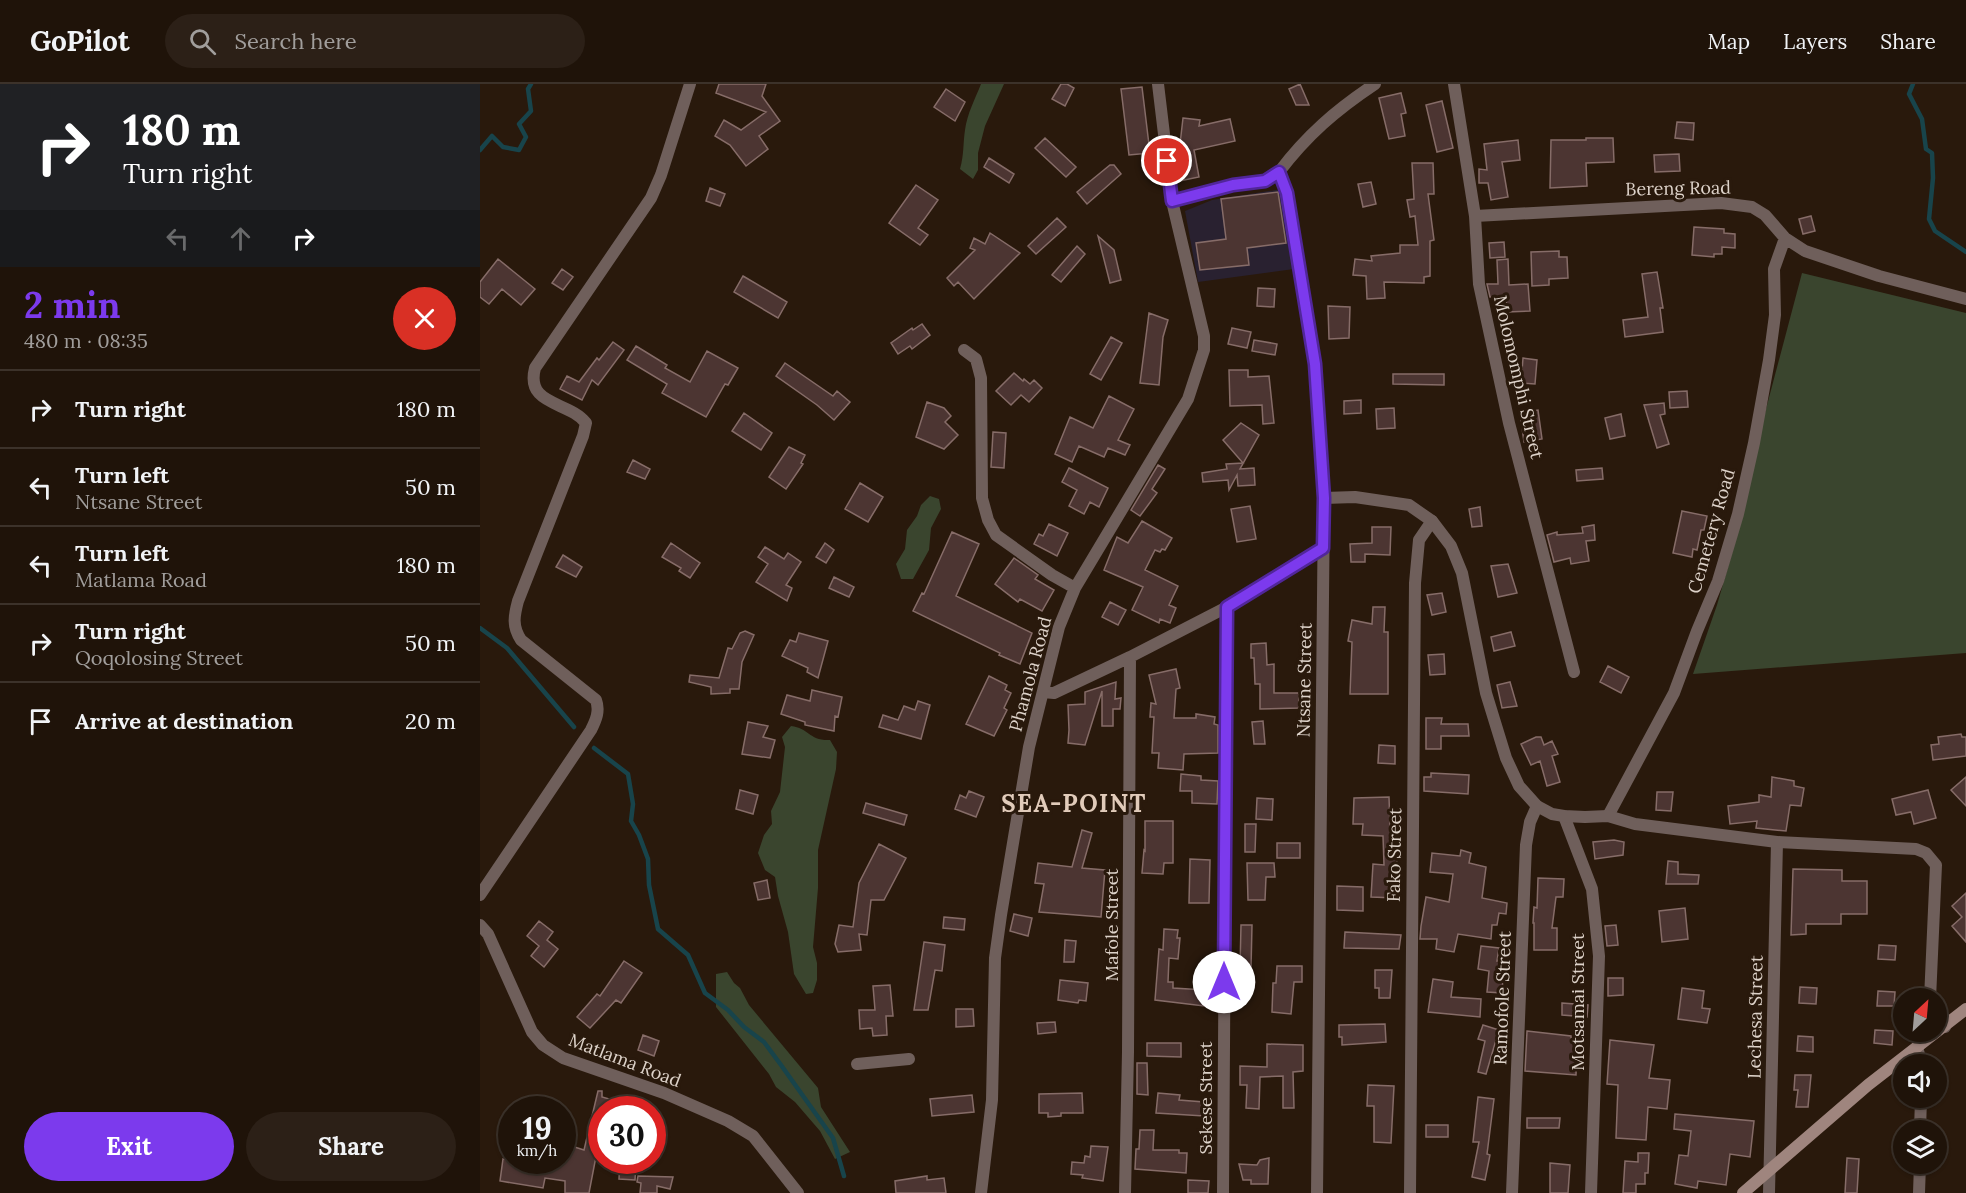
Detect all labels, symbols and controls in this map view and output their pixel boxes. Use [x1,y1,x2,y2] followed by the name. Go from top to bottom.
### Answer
[165,14,585,68] search box
[30,23,129,59] text: GoPilot
[186,25,219,58] icon: search
[234,27,357,55] text: Search here
[1707,28,1750,55] text: Map
[1783,28,1847,55] text: Layers
[1880,28,1936,55] text: Share
[123,103,240,157] text: 180 m
[24,108,102,186] icon: right
[1141,135,1192,186] pin
[1150,144,1183,177] icon: arrive
[123,156,252,190] text: Turn right
[1625,176,1731,200] street label: Bereng Road
[161,222,194,255] icon: left
[224,222,257,255] icon: ahead
[287,222,320,255] icon: right
[24,282,121,328] text: 2 min
[393,287,456,350] button: close
[1489,293,1549,461] street label: Molomomphi Street
[24,328,148,353] text: 480 m · 08:35
[24,393,57,426] icon: right
[75,395,186,423] text: Turn right
[397,395,456,423] text: 180 m
[75,461,169,489] text: Turn left
[1682,466,1740,596] street label: Cemetery Road
[24,471,57,504] icon: left
[405,473,456,501] text: 50 m
[75,489,202,514] text: Ntsane Street
[75,539,169,567] text: Turn left
[24,549,57,582] icon: left
[397,551,456,579] text: 180 m
[75,567,207,592] text: Matlama Road
[1004,614,1056,734] street label: Phamola Road
[75,617,186,645] text: Turn right
[1292,622,1316,738] street label: Ntsane Street
[24,627,57,660] icon: right
[405,629,456,657] text: 50 m
[75,645,243,670] text: Qoqolosing Street
[24,705,57,738] icon: arrive
[75,707,293,735] text: Arrive at destination
[405,707,456,735] text: 20 m
[1001,788,1147,819] district label: SEA-POINT
[1382,808,1406,902] street label: Fako Street
[1100,869,1123,981] street label: Mafole Street
[1488,931,1516,1065] street label: Ramofole Street
[1566,933,1589,1071] street label: Motsamai Street
[1192,950,1256,1014] position arrow
[1742,955,1768,1079] street label: Lechesa Street
[1893,988,1947,1042] north arrow
[1893,988,1947,1174] map controls
[565,1028,685,1092] street label: Matlama Road
[1194,1041,1217,1155] street label: Sekese Street
[1893,1054,1947,1108] button: sound
[588,1096,666,1174] speed limit sign: 30
[522,1109,552,1147] text: 19
[24,1112,234,1181] button: Exit
[246,1112,456,1181] button: Share
[1893,1120,1947,1174] button: layers
[517,1141,557,1160] text: km/h

